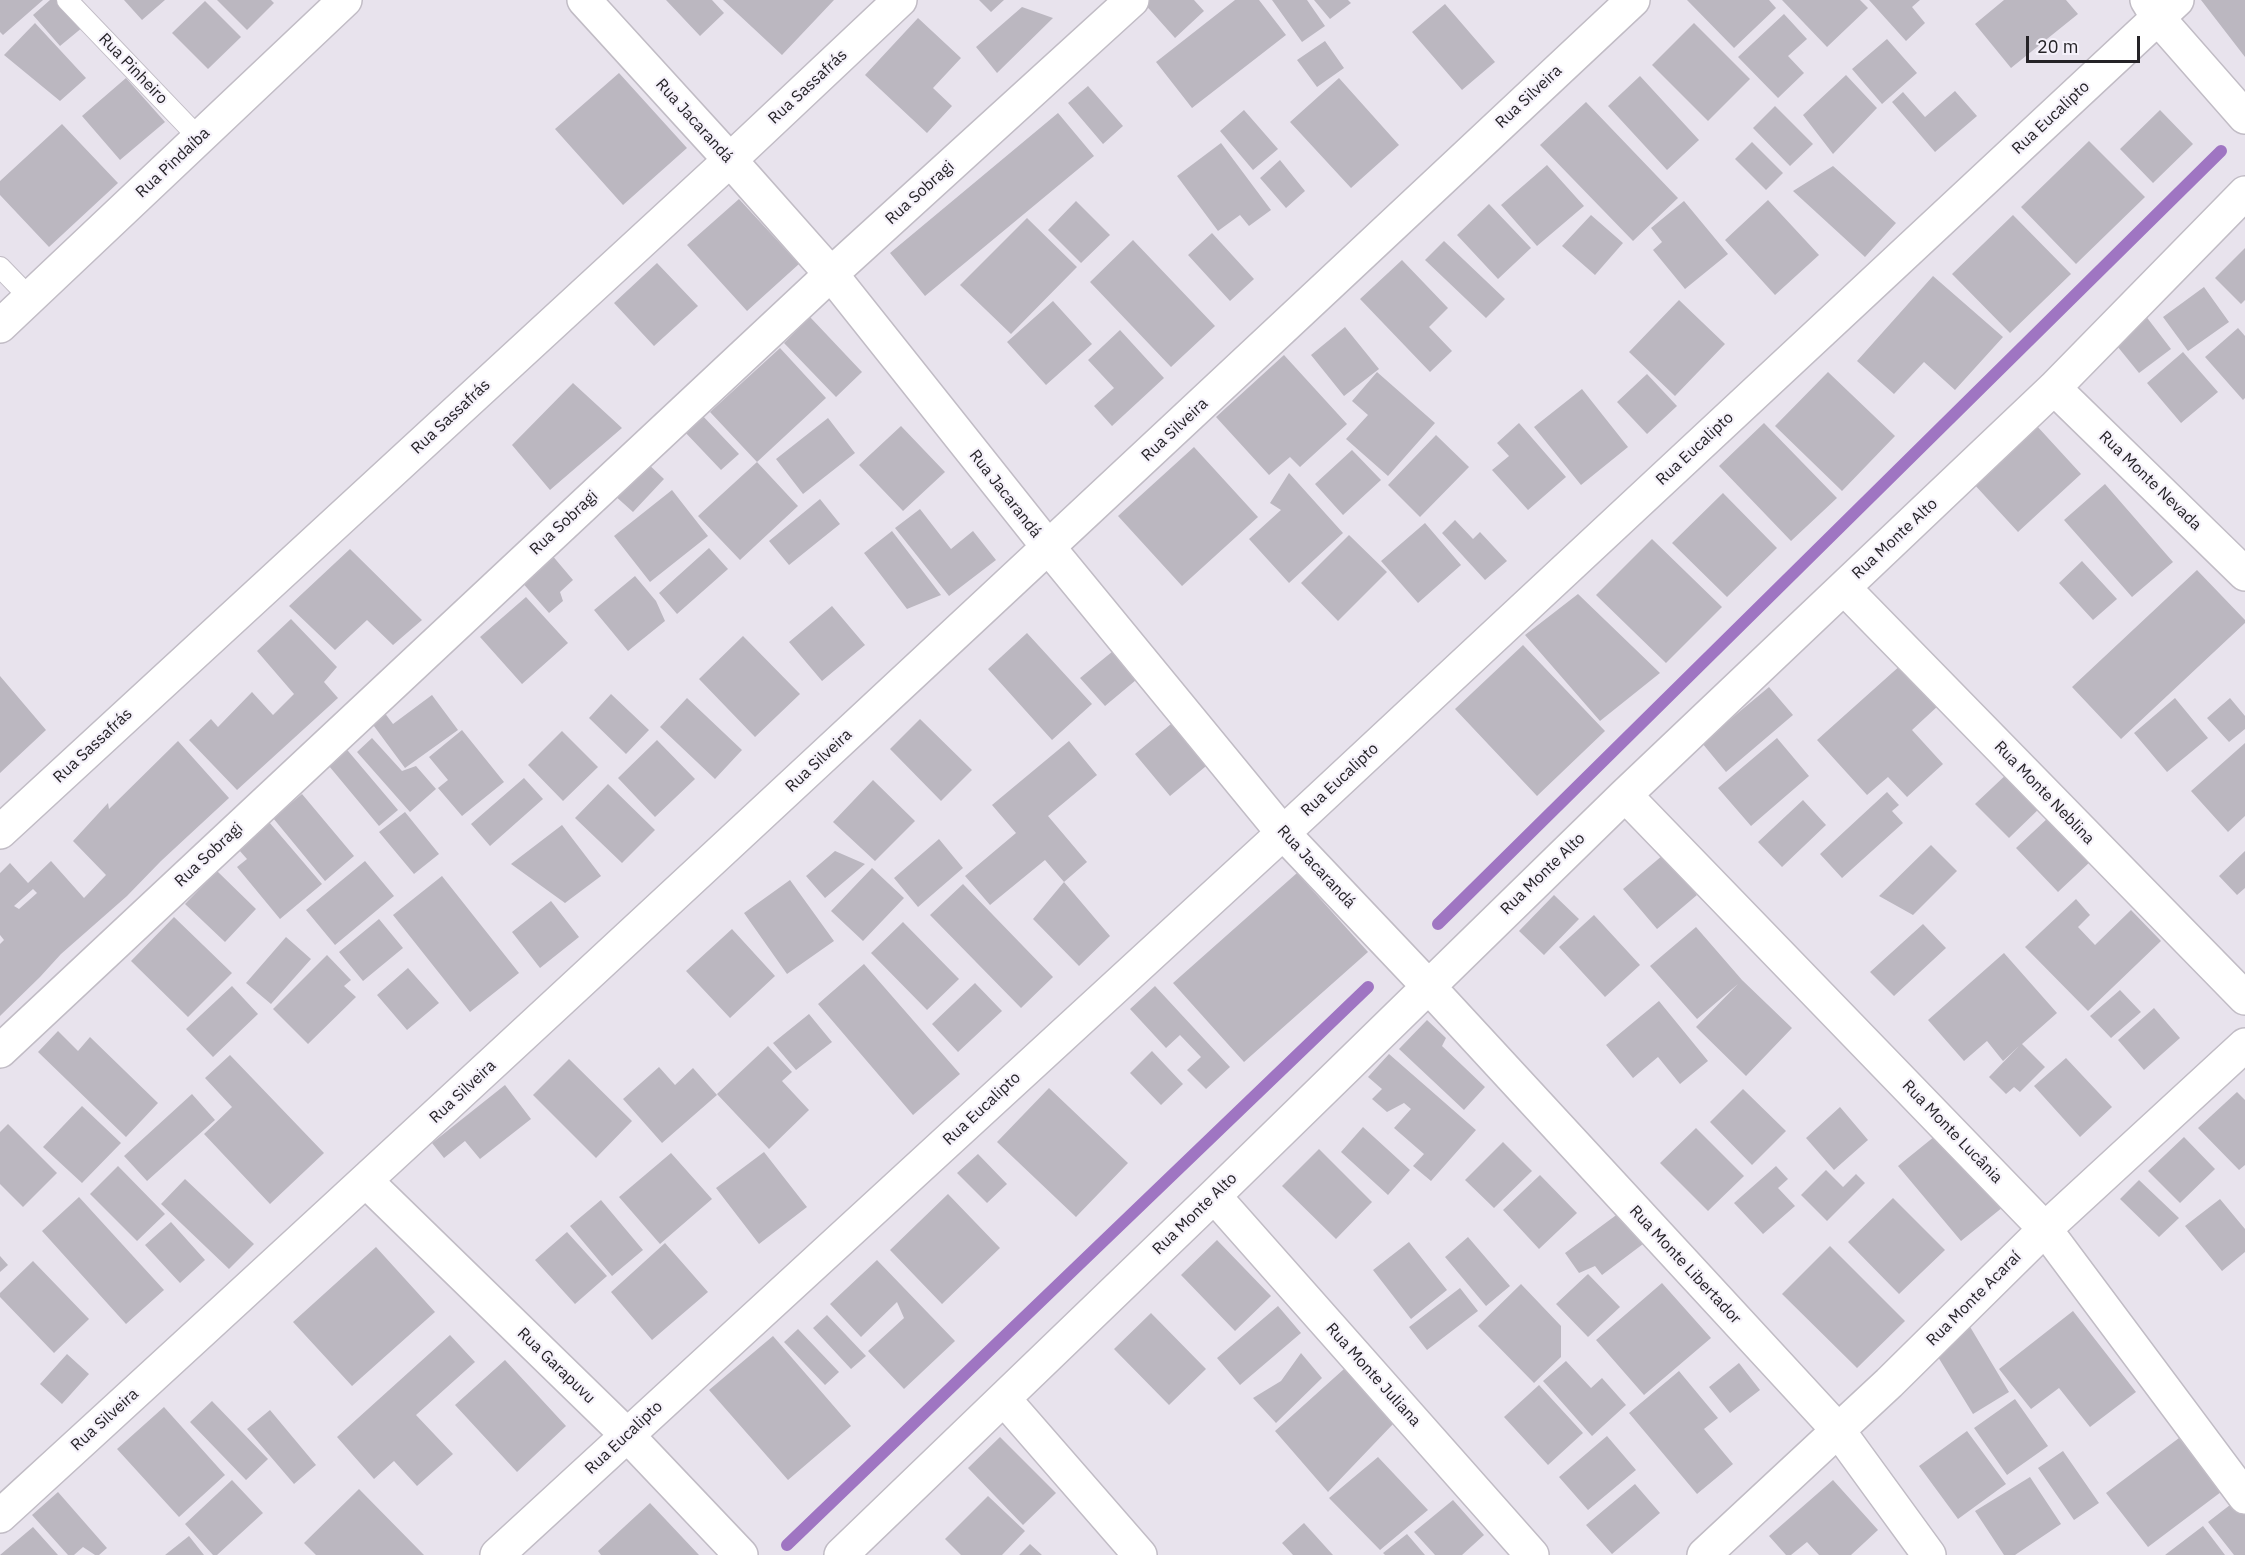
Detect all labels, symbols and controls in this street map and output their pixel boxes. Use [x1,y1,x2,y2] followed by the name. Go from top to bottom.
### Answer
[2029,24,2143,62] scale bar
[94,30,172,108] street label: Rua Pinheiro
[2037,35,2079,58] text: 20 m
[765,46,851,128] street label: Rua Sassafrás
[1492,61,1566,133] street label: Rua Silveira
[651,75,737,167] street label: Rua Jacarandá
[2008,77,2094,159] street label: Rua Eucalipto
[132,124,214,202] street label: Rua Pindaíba
[882,157,958,229] street label: Rua Sobragi
[408,376,494,458] street label: Rua Sassafrás
[1138,394,1212,466] street label: Rua Silveira
[1652,408,1738,490] street label: Rua Eucalipto
[2095,427,2205,535] street label: Rua Monte Nevada
[965,446,1045,542] street label: Rua Jacarandá
[526,487,602,559] street label: Rua Sobragi
[1848,495,1942,583] street label: Rua Monte Alto
[50,705,136,787] street label: Rua Sassafrás
[782,725,856,797] street label: Rua Silveira
[1990,737,2098,849] street label: Rua Monte Neblina
[1297,739,1383,821] street label: Rua Eucalipto
[171,819,247,891] street label: Rua Sobragi
[1273,822,1359,912] street label: Rua Jacarandá
[1497,829,1589,919] street label: Rua Monte Alto
[426,1056,500,1128] street label: Rua Silveira
[939,1068,1025,1150] street label: Rua Eucalipto
[1898,1076,2006,1188] street label: Rua Monte Lucânia
[1149,1169,1241,1259] street label: Rua Monte Alto
[1625,1202,1745,1328] street label: Rua Monte Libertador
[1923,1248,2025,1350] street label: Rua Monte Acaraí
[1322,1319,1424,1431] street label: Rua Monte Juliana
[513,1324,599,1408] street label: Rua Garapuvu
[67,1385,143,1455] street label: Rua Silveira
[581,1397,667,1479] street label: Rua Eucalipto

